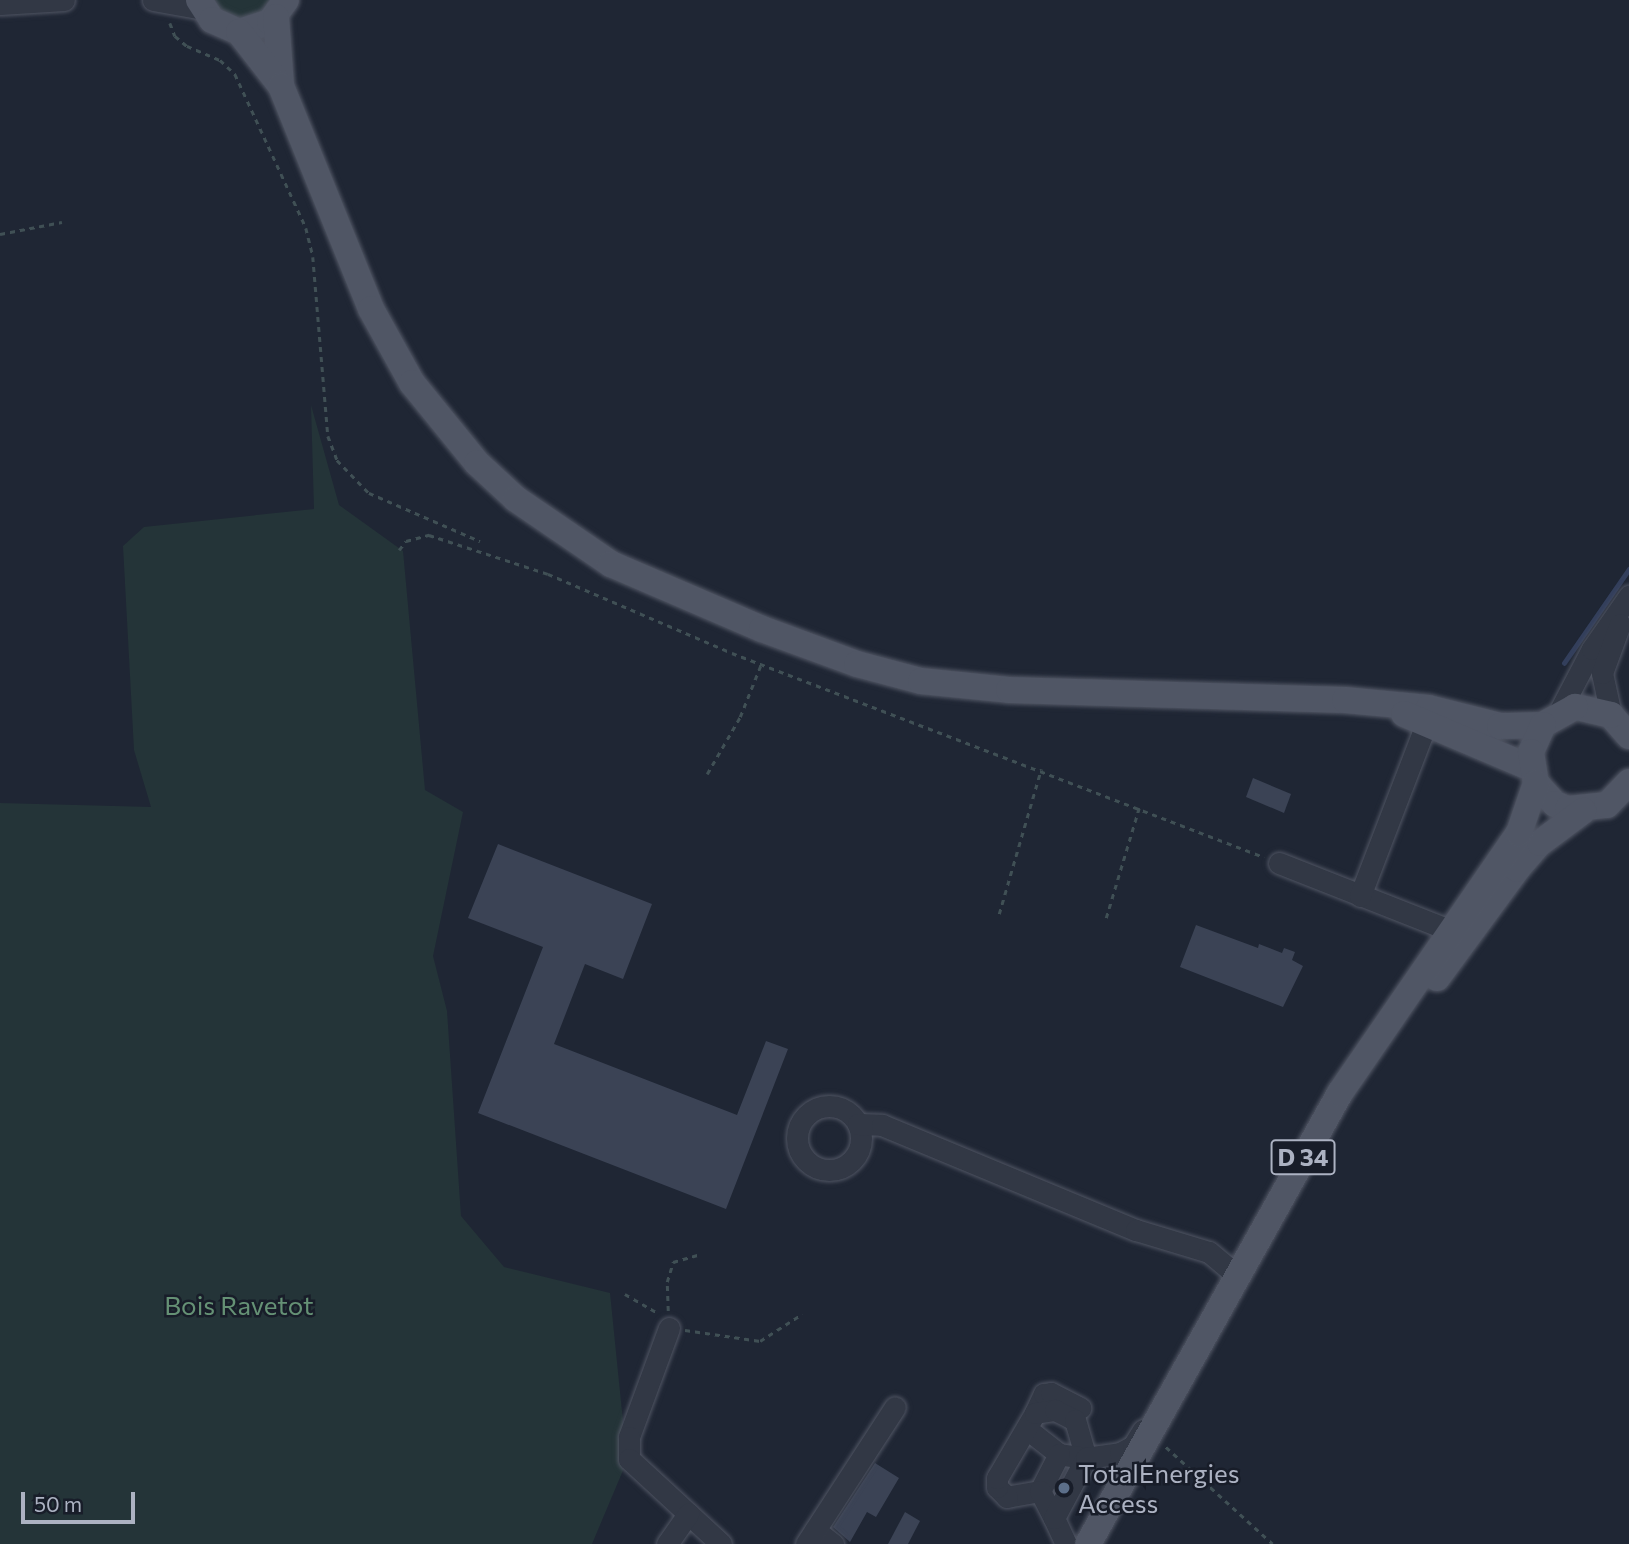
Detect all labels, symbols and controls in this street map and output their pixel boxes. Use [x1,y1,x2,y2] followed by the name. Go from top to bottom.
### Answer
[1270,1136,1336,1177] road number: D 34
[164,1289,314,1321] park label: Bois Ravetot
[1078,1457,1240,1518] place label: TotalEnergies Access
[24,1478,138,1522] scale bar
[1056,1480,1072,1496] marker: TotalEnergies Access
[34,1491,82,1516] text: 50 m

